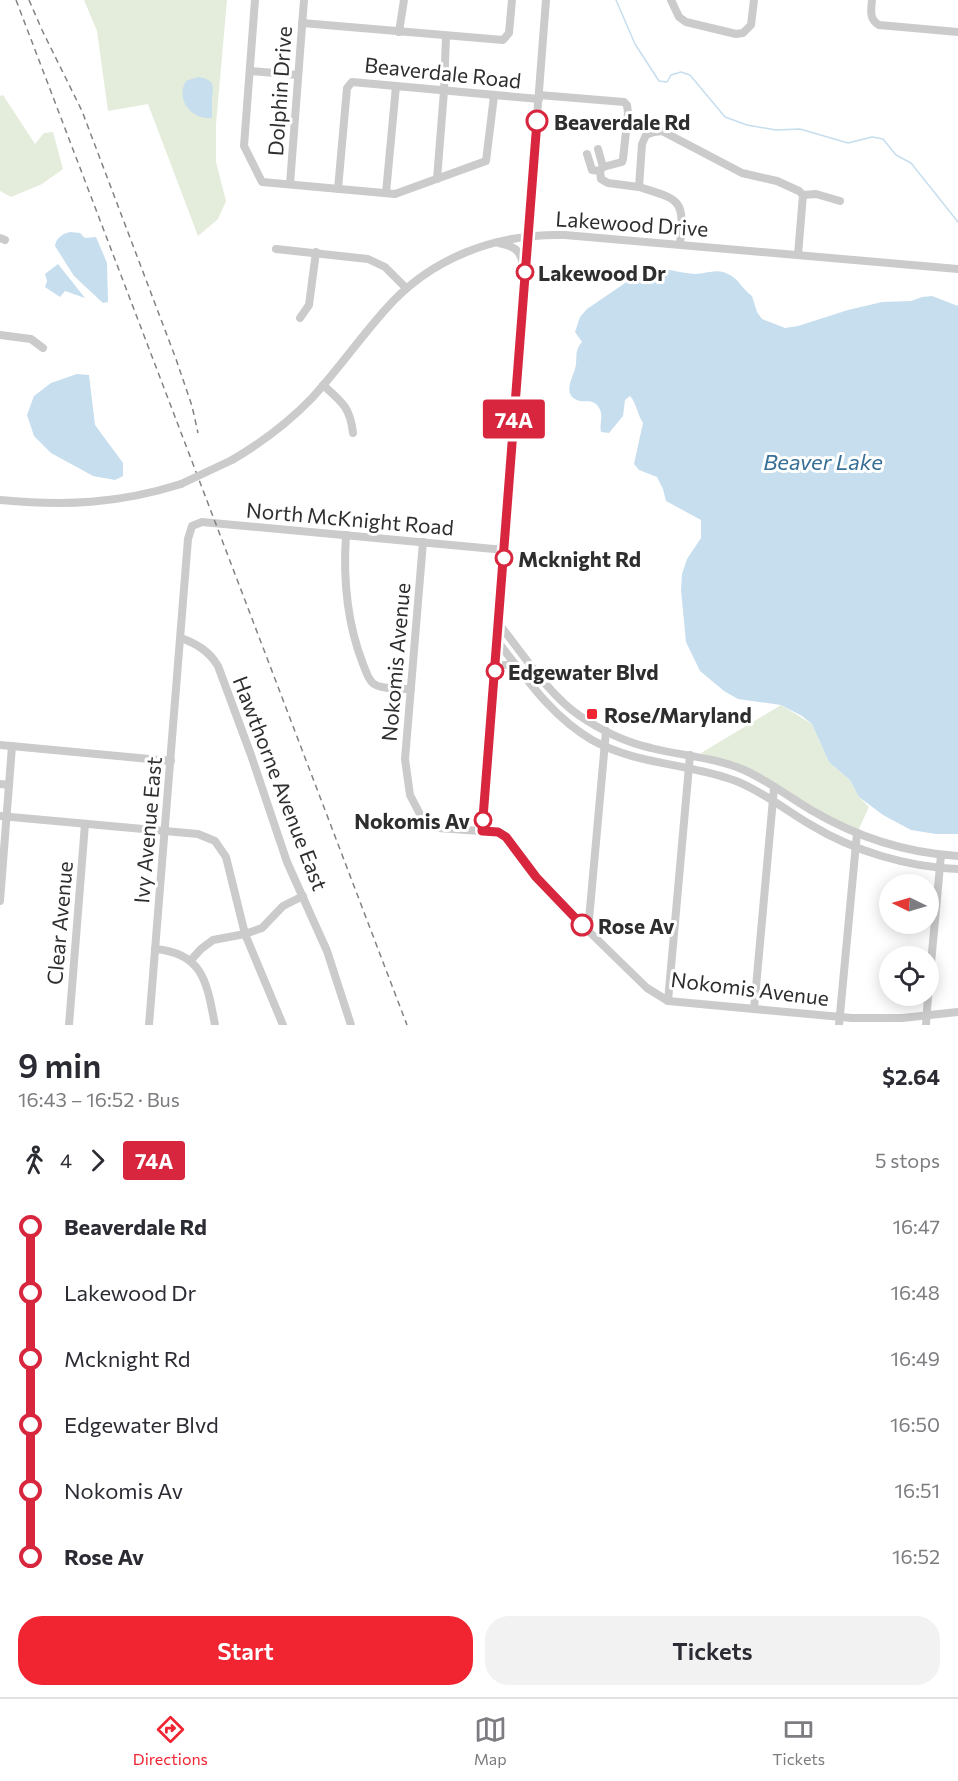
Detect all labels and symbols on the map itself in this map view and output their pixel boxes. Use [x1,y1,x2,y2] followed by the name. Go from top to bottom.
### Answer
[262,25,296,157] street label: Dolphin Drive
[363,51,523,93] street label: Beaverdale Road
[554,109,690,134] place label: Beaverdale Rd
[526,110,548,132] marker: Beaverdale Rd
[555,205,709,241] street label: Lakewood Drive
[538,260,666,285] place label: Lakewood Dr
[516,263,534,281] marker: Lakewood Dr
[480,400,548,438] line badge: 74A
[763,448,883,475] water label: Beaver Lake
[245,496,455,540] street label: North McKnight Road
[518,546,641,571] place label: Mcknight Rd
[495,549,513,567] marker: Mcknight Rd
[376,582,414,742] street label: Nokomis Avenue
[508,659,659,684] place label: Edgewater Blvd
[486,662,504,680] marker: Edgewater Blvd
[229,672,333,894] street label: Hawthorne Avenue East
[604,702,752,727] place label: Rose/Maryland
[585,707,599,721] marker: Rose/Maryland
[128,756,166,904] street label: Ivy Avenue East
[354,808,471,833] place label: Nokomis Av
[474,811,492,829] marker: Nokomis Av
[41,860,77,986] street label: Clear Avenue
[879,874,939,934] north arrow
[598,913,675,938] place label: Rose Av
[571,914,593,936] marker: Rose Av
[669,966,831,1010] street label: Nokomis Avenue

